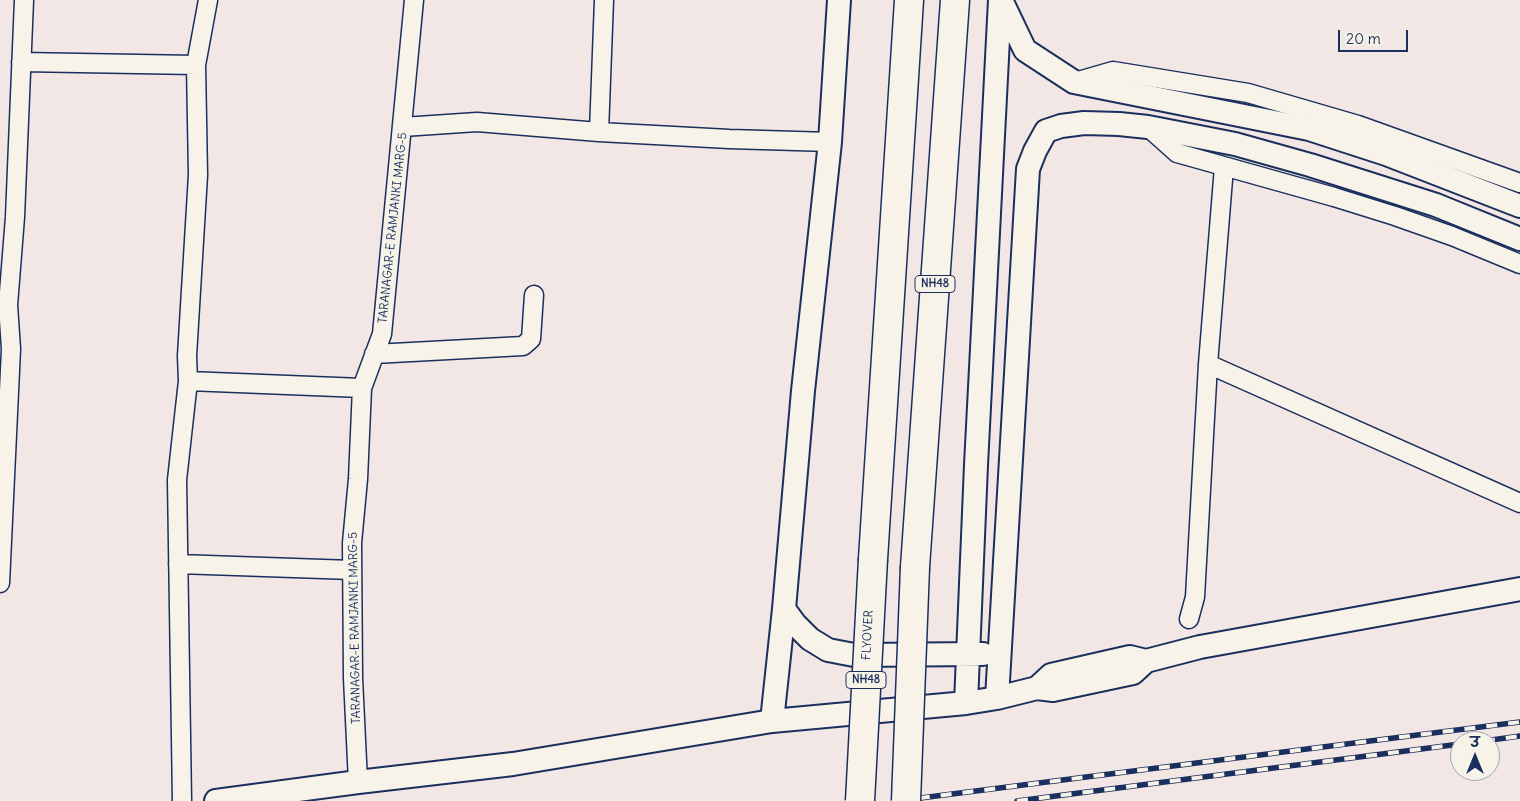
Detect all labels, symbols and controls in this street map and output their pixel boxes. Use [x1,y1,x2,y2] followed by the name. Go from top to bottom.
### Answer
[1340,20,1410,52] scale bar
[1346,29,1381,48] text: 20 m
[376,132,410,324] street label: TARANAGAR-E RAMJANKI MARG-5
[915,276,955,292] road number: NH48
[346,532,364,724] street label: TARANAGAR-E RAMJANKI MARG-5
[859,610,877,660] street label: FLYOVER
[846,672,886,688] road number: NH48
[1450,731,1500,781] north arrow
[1470,733,1480,751] text: उ

